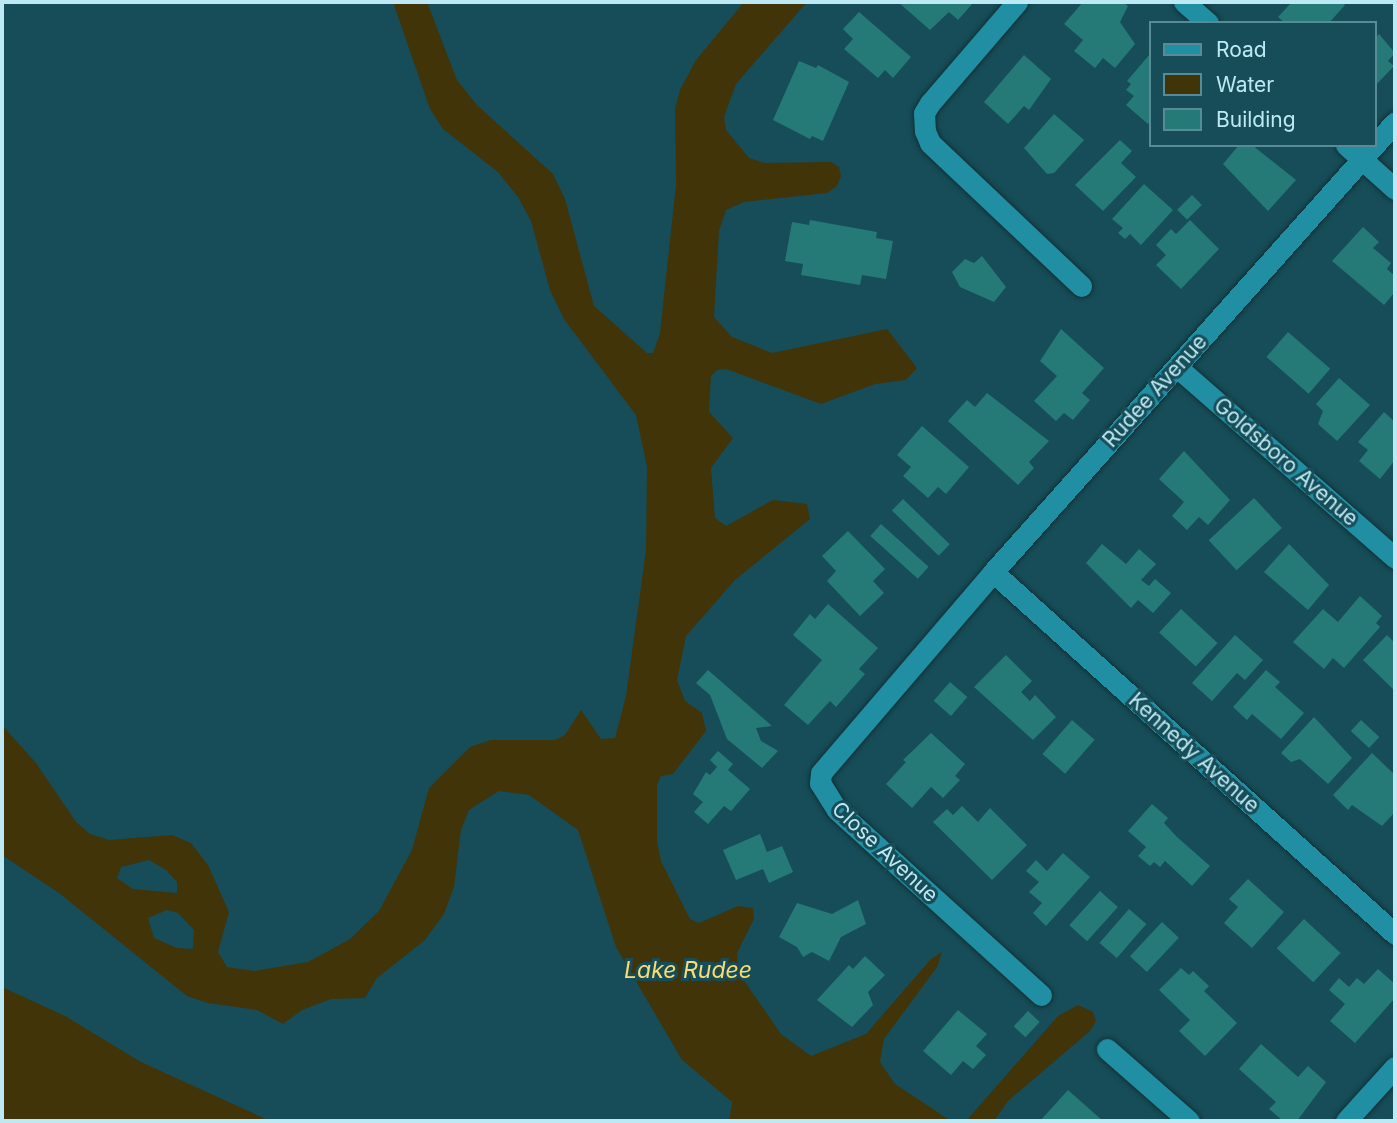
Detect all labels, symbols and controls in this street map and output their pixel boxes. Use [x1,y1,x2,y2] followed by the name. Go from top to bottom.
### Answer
[1148,21,1376,147] legend
[1216,37,1267,62] text: Road
[1216,72,1274,97] text: Water
[1216,107,1296,132] text: Building
[1098,329,1212,453] street label: Rudee Avenue
[1209,393,1363,531] street label: Goldsboro Avenue
[1124,688,1264,818] street label: Kennedy Avenue
[827,796,943,908] street label: Close Avenue
[624,956,752,984] water label: Lake Rudee

